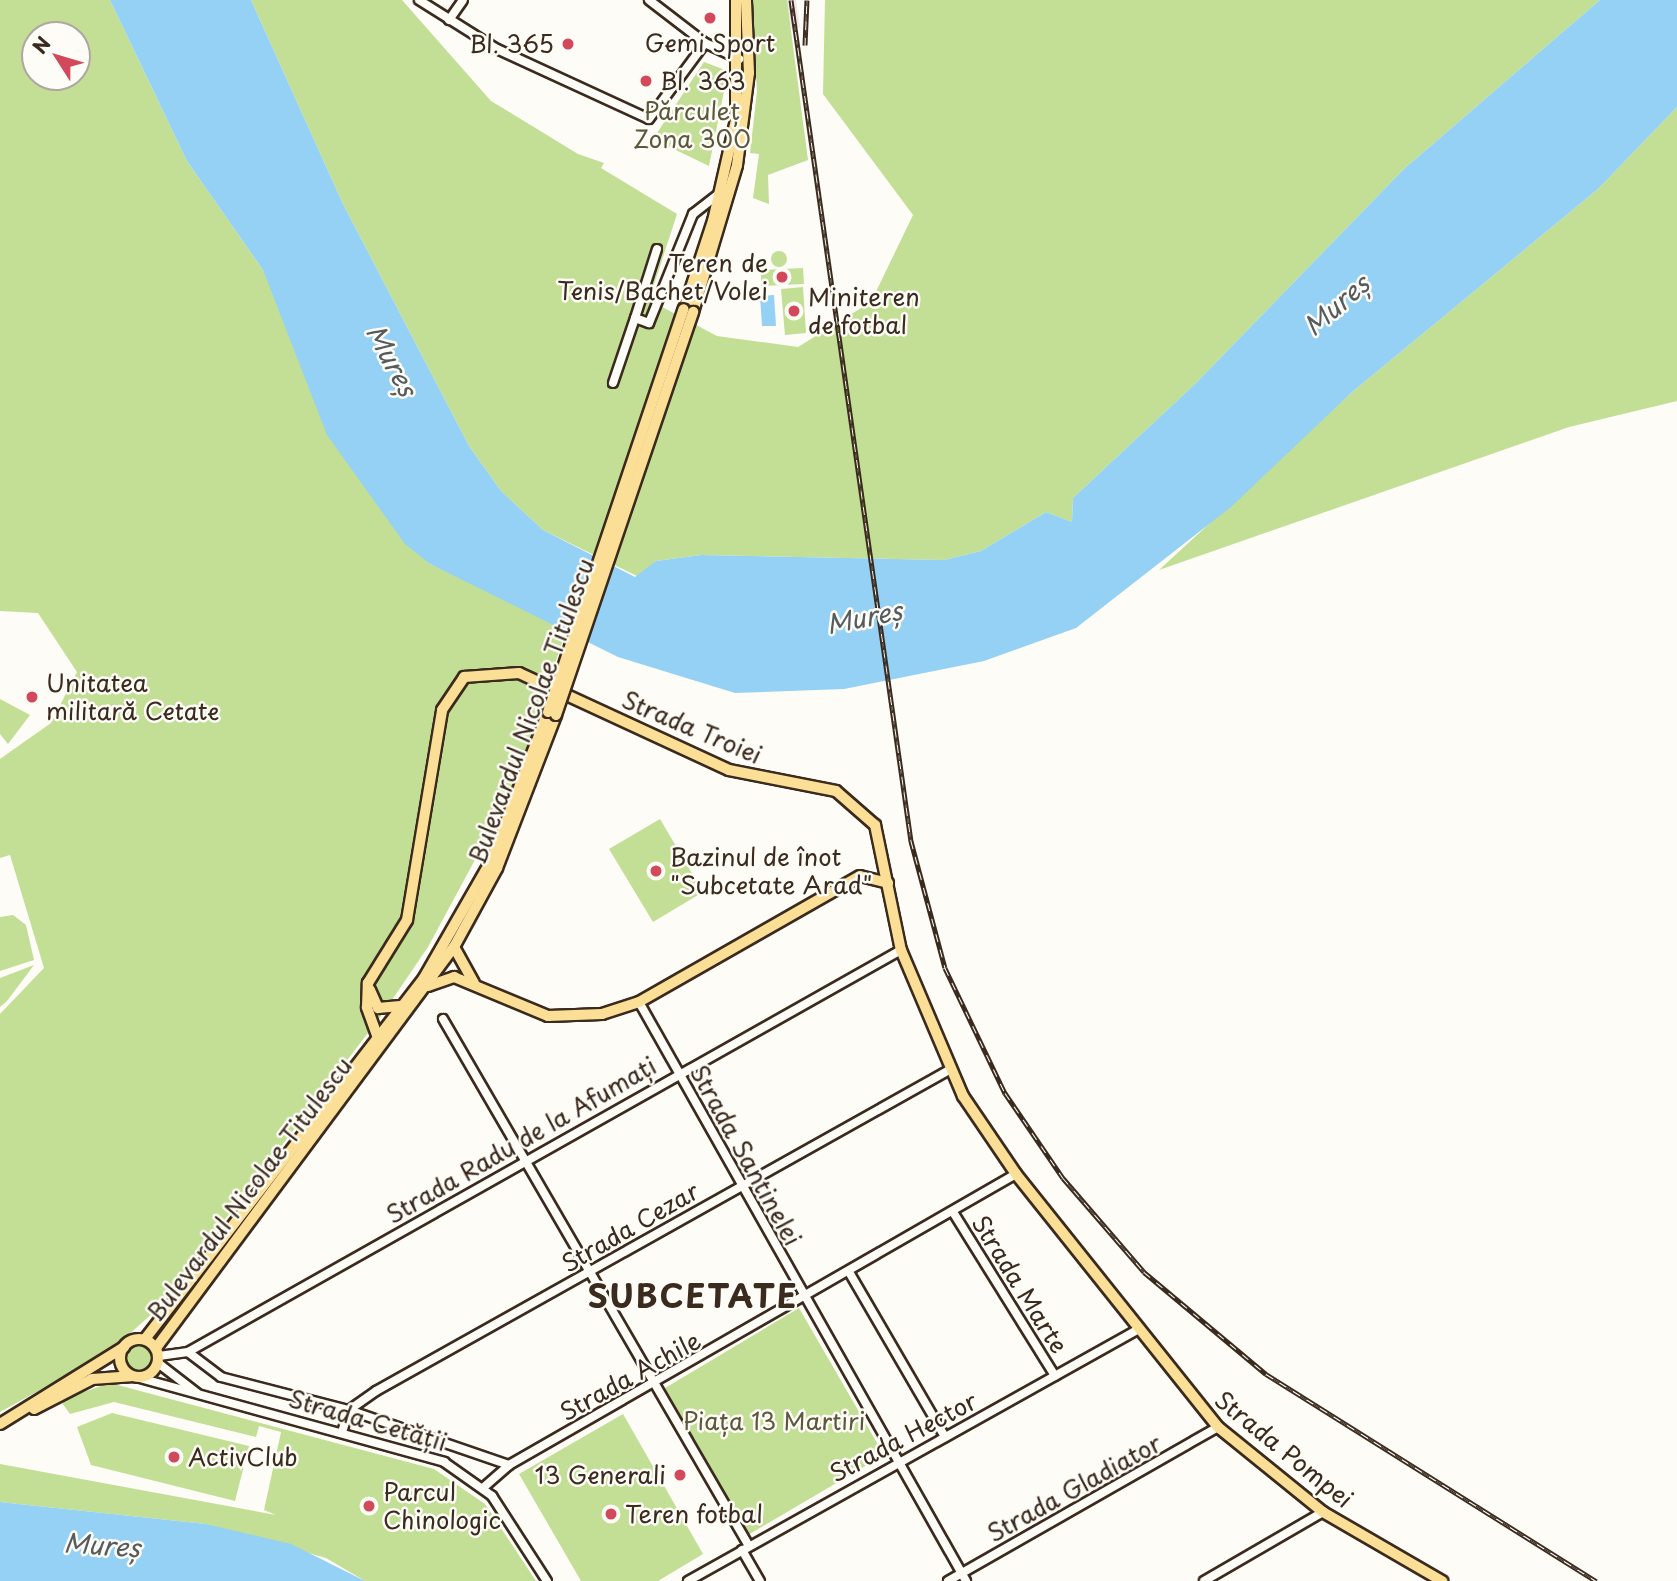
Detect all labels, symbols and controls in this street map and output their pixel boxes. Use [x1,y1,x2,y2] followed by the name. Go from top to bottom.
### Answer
[702,10,718,26] marker: Gemi Sport
[21,21,91,91] north arrow
[644,29,776,57] place label: Gemi Sport
[25,30,57,59] text: N
[470,30,554,58] place label: Bl. 365
[560,36,576,52] marker: Bl. 365
[660,67,745,95] place label: Bl. 363
[638,73,654,89] marker: Bl. 363
[634,97,750,153] park label: Părculeț Zona 300
[557,249,768,305] place label: Teren de Tenis/Bachet/Volei
[1297,268,1375,342] water label: Mureș
[774,269,790,285] marker: Teren de Tenis/Bachet/Volei
[808,283,920,339] place label: Miniteren de fotbal
[786,303,802,319] marker: Miniteren de fotbal
[360,319,424,401] water label: Mureș
[462,553,600,869] street label: Bulevardul Nicolae Titulescu
[824,594,904,640] water label: Mureș
[46,669,221,725] place label: Unitatea militară Cetate
[617,684,767,770] street label: Strada Troiei
[24,689,40,705] marker: Unitatea militară Cetate
[670,843,872,899] place label: Bazinul de înot "Subcetate Arad"
[648,863,664,879] marker: Bazinul de înot "Subcetate Arad"
[139,1050,359,1328] street label: Bulevardul Nicolae Titulescu
[379,1050,663,1230] street label: Strada Radu de la Afumați
[685,1060,807,1250] street label: Strada Santinelei
[556,1176,704,1278] street label: Strada Cezar
[966,1210,1074,1358] street label: Strada Marte
[588,1276,798,1314] district label: SUBCETATE
[554,1325,706,1427] street label: Strada Achile
[285,1384,451,1456] street label: Strada Cetății
[1209,1384,1359,1514] street label: Strada Pompei
[823,1385,983,1489] street label: Strada Hector
[681,1407,867,1435] park label: Piața 13 Martiri
[982,1428,1166,1548] street label: Strada Gladiator
[188,1443,298,1471] place label: ActivClub
[166,1449,182,1465] marker: ActivClub
[533,1461,666,1489] place label: 13 Generali
[672,1467,688,1483] marker: 13 Generali
[383,1478,501,1534] place label: Parcul Chinologic
[361,1498,377,1514] marker: Parcul Chinologic
[625,1500,765,1528] place label: Teren fotbal
[603,1506,619,1522] marker: Teren fotbal
[63,1527,141,1563] water label: Mureș

